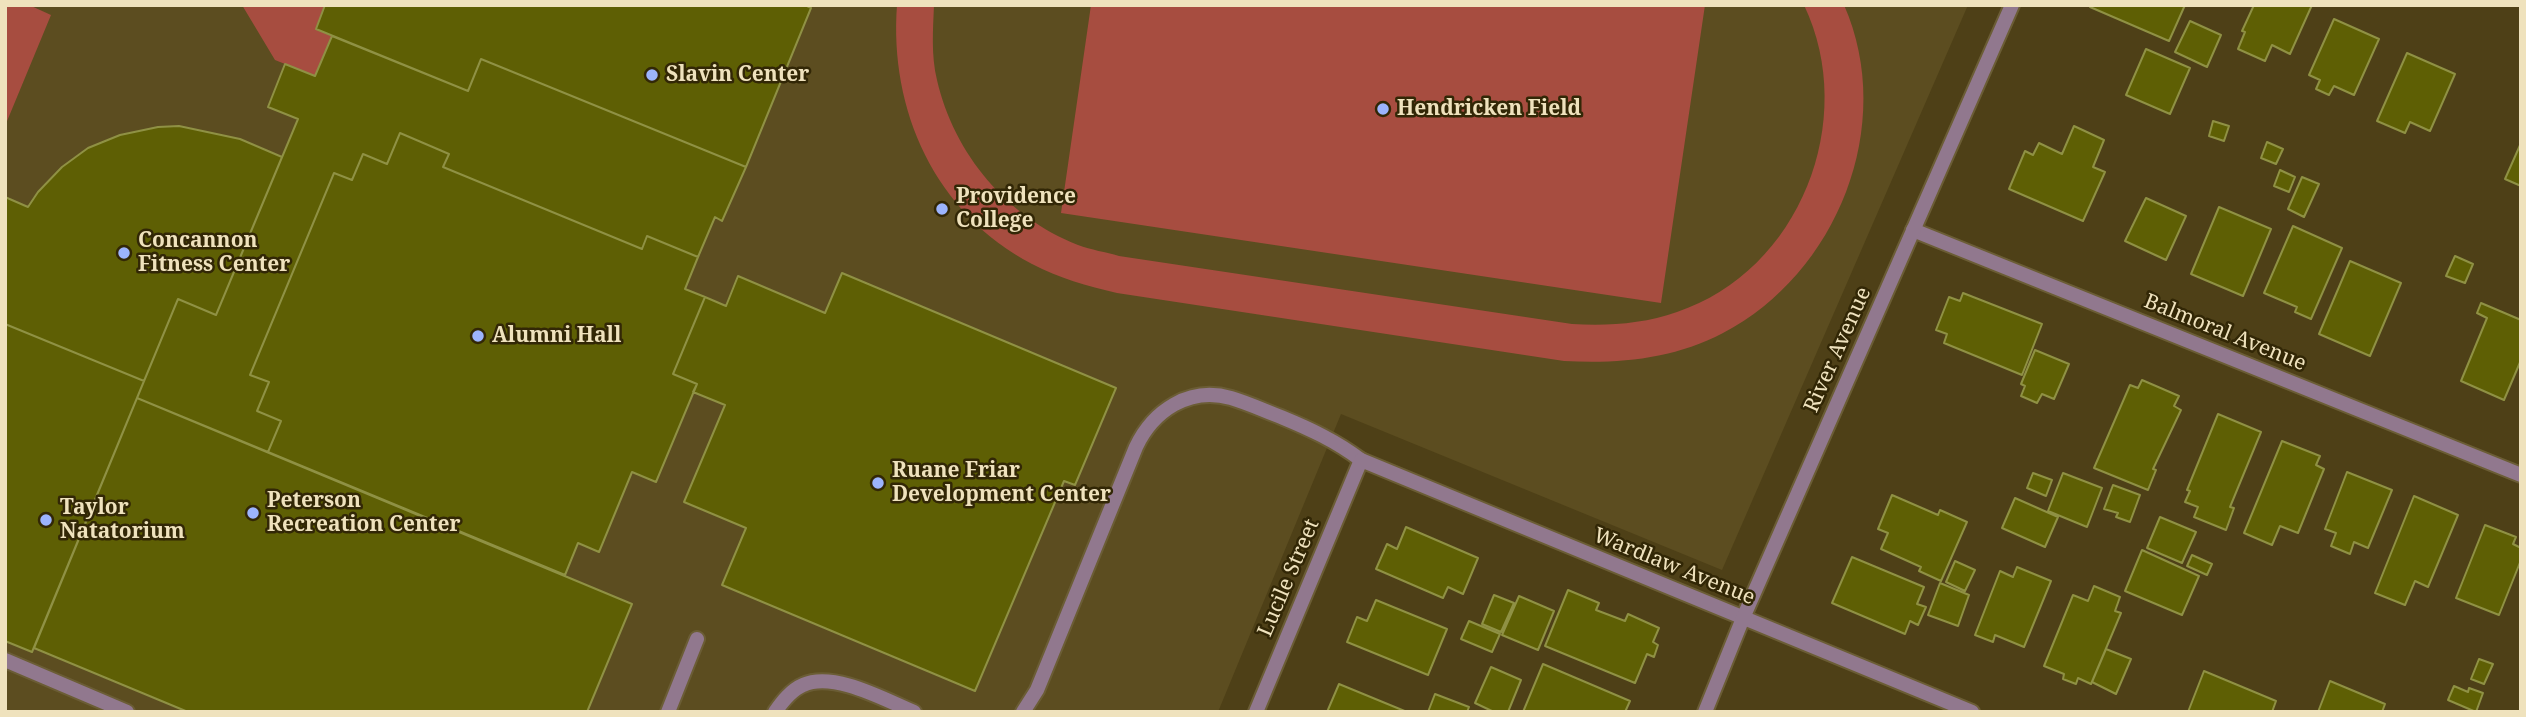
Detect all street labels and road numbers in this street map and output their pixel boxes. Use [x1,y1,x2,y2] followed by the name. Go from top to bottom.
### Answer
[1799,284,1877,416] street label: River Avenue
[2140,289,2310,377] street label: Balmoral Avenue
[1253,515,1325,641] street label: Lucile Street
[1590,523,1758,611] street label: Wardlaw Avenue

